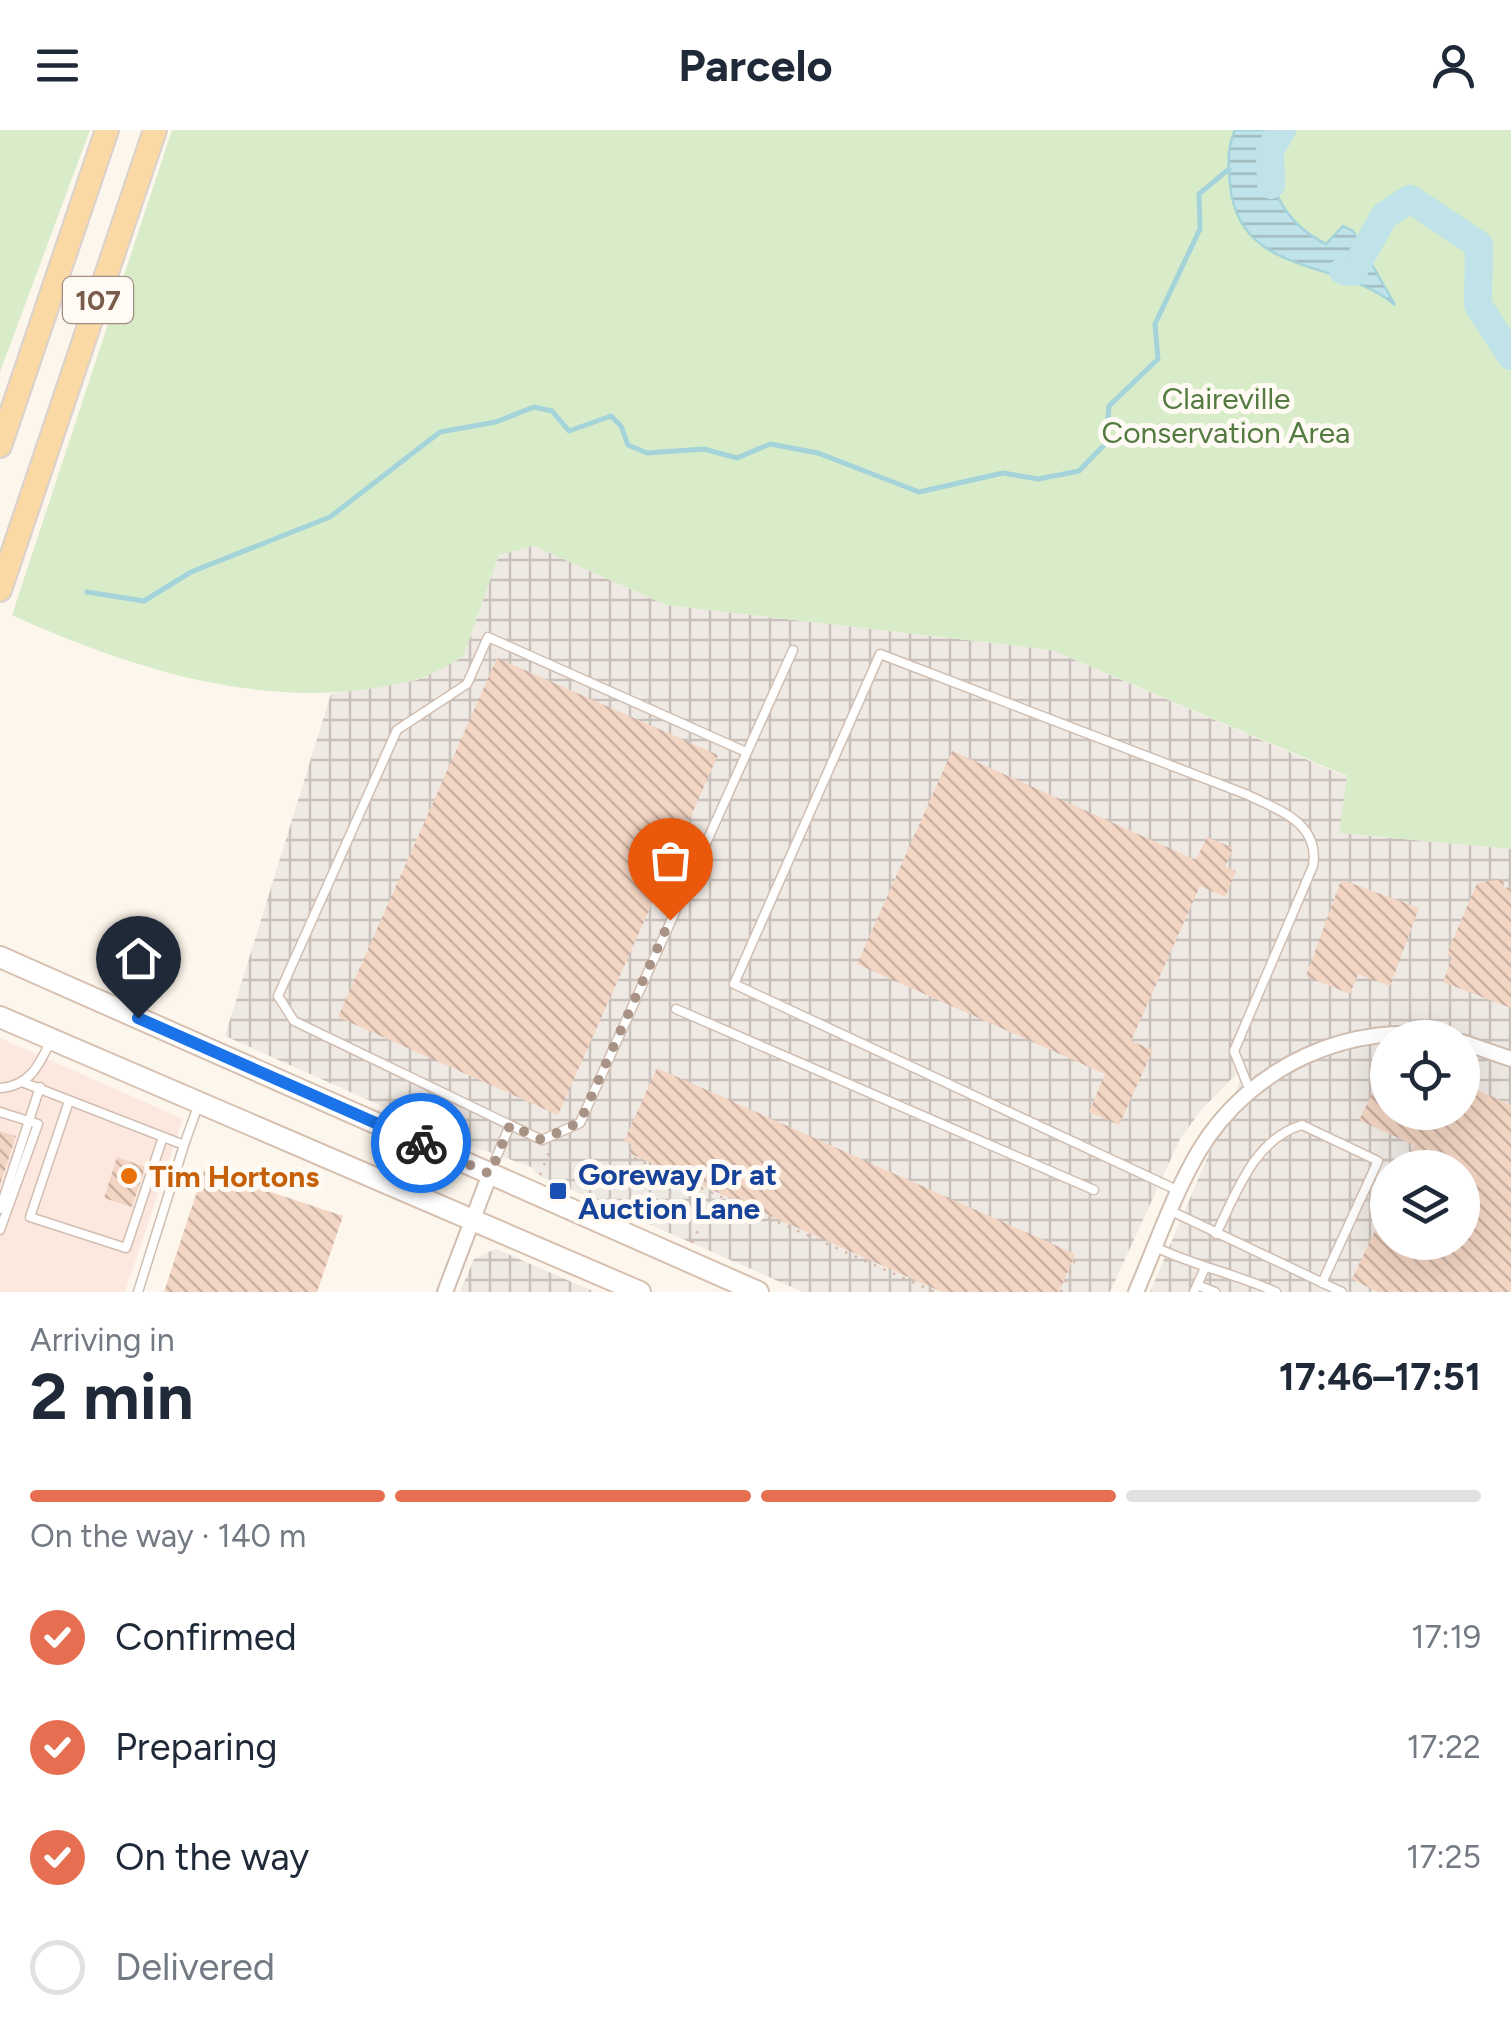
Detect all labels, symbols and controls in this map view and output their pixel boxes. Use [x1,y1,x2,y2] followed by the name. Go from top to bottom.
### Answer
[30,38,85,93] icon: menu
[678,38,833,92] text: Parcelo
[1426,38,1481,93] icon: person
[63,277,133,323] road number: 107
[1102,380,1350,451] park label: Claireville Conservation Area
[628,818,713,921] pin
[643,833,698,888] icon: bag
[96,916,181,1019] pin
[111,931,166,986] icon: home
[1370,1020,1480,1260] map controls
[1370,1020,1480,1130] button: locate
[371,1093,471,1193] courier
[394,1116,449,1171] icon: bike
[1370,1150,1480,1260] button: layers
[578,1156,777,1227] place label: Goreway Dr at Auction Lane
[149,1158,319,1195] place label: Tim Hortons
[118,1165,140,1187] marker: Tim Hortons
[547,1180,569,1202] marker: Goreway Dr at Auction Lane
[30,1321,175,1359] text: Arriving in
[1279,1354,1481,1400] text: 17:46–17:51
[30,1357,194,1435] text: 2 min
[30,1517,306,1555] text: On the way · 140 m
[30,1610,85,1665] icon: check
[115,1614,297,1660] text: Confirmed
[1411,1618,1481,1656] text: 17:19
[30,1720,85,1775] icon: check
[115,1724,277,1770] text: Preparing
[1407,1728,1481,1766] text: 17:22
[30,1830,85,1885] icon: check
[115,1834,309,1880] text: On the way
[1406,1838,1481,1876] text: 17:25
[115,1944,275,1990] text: Delivered

